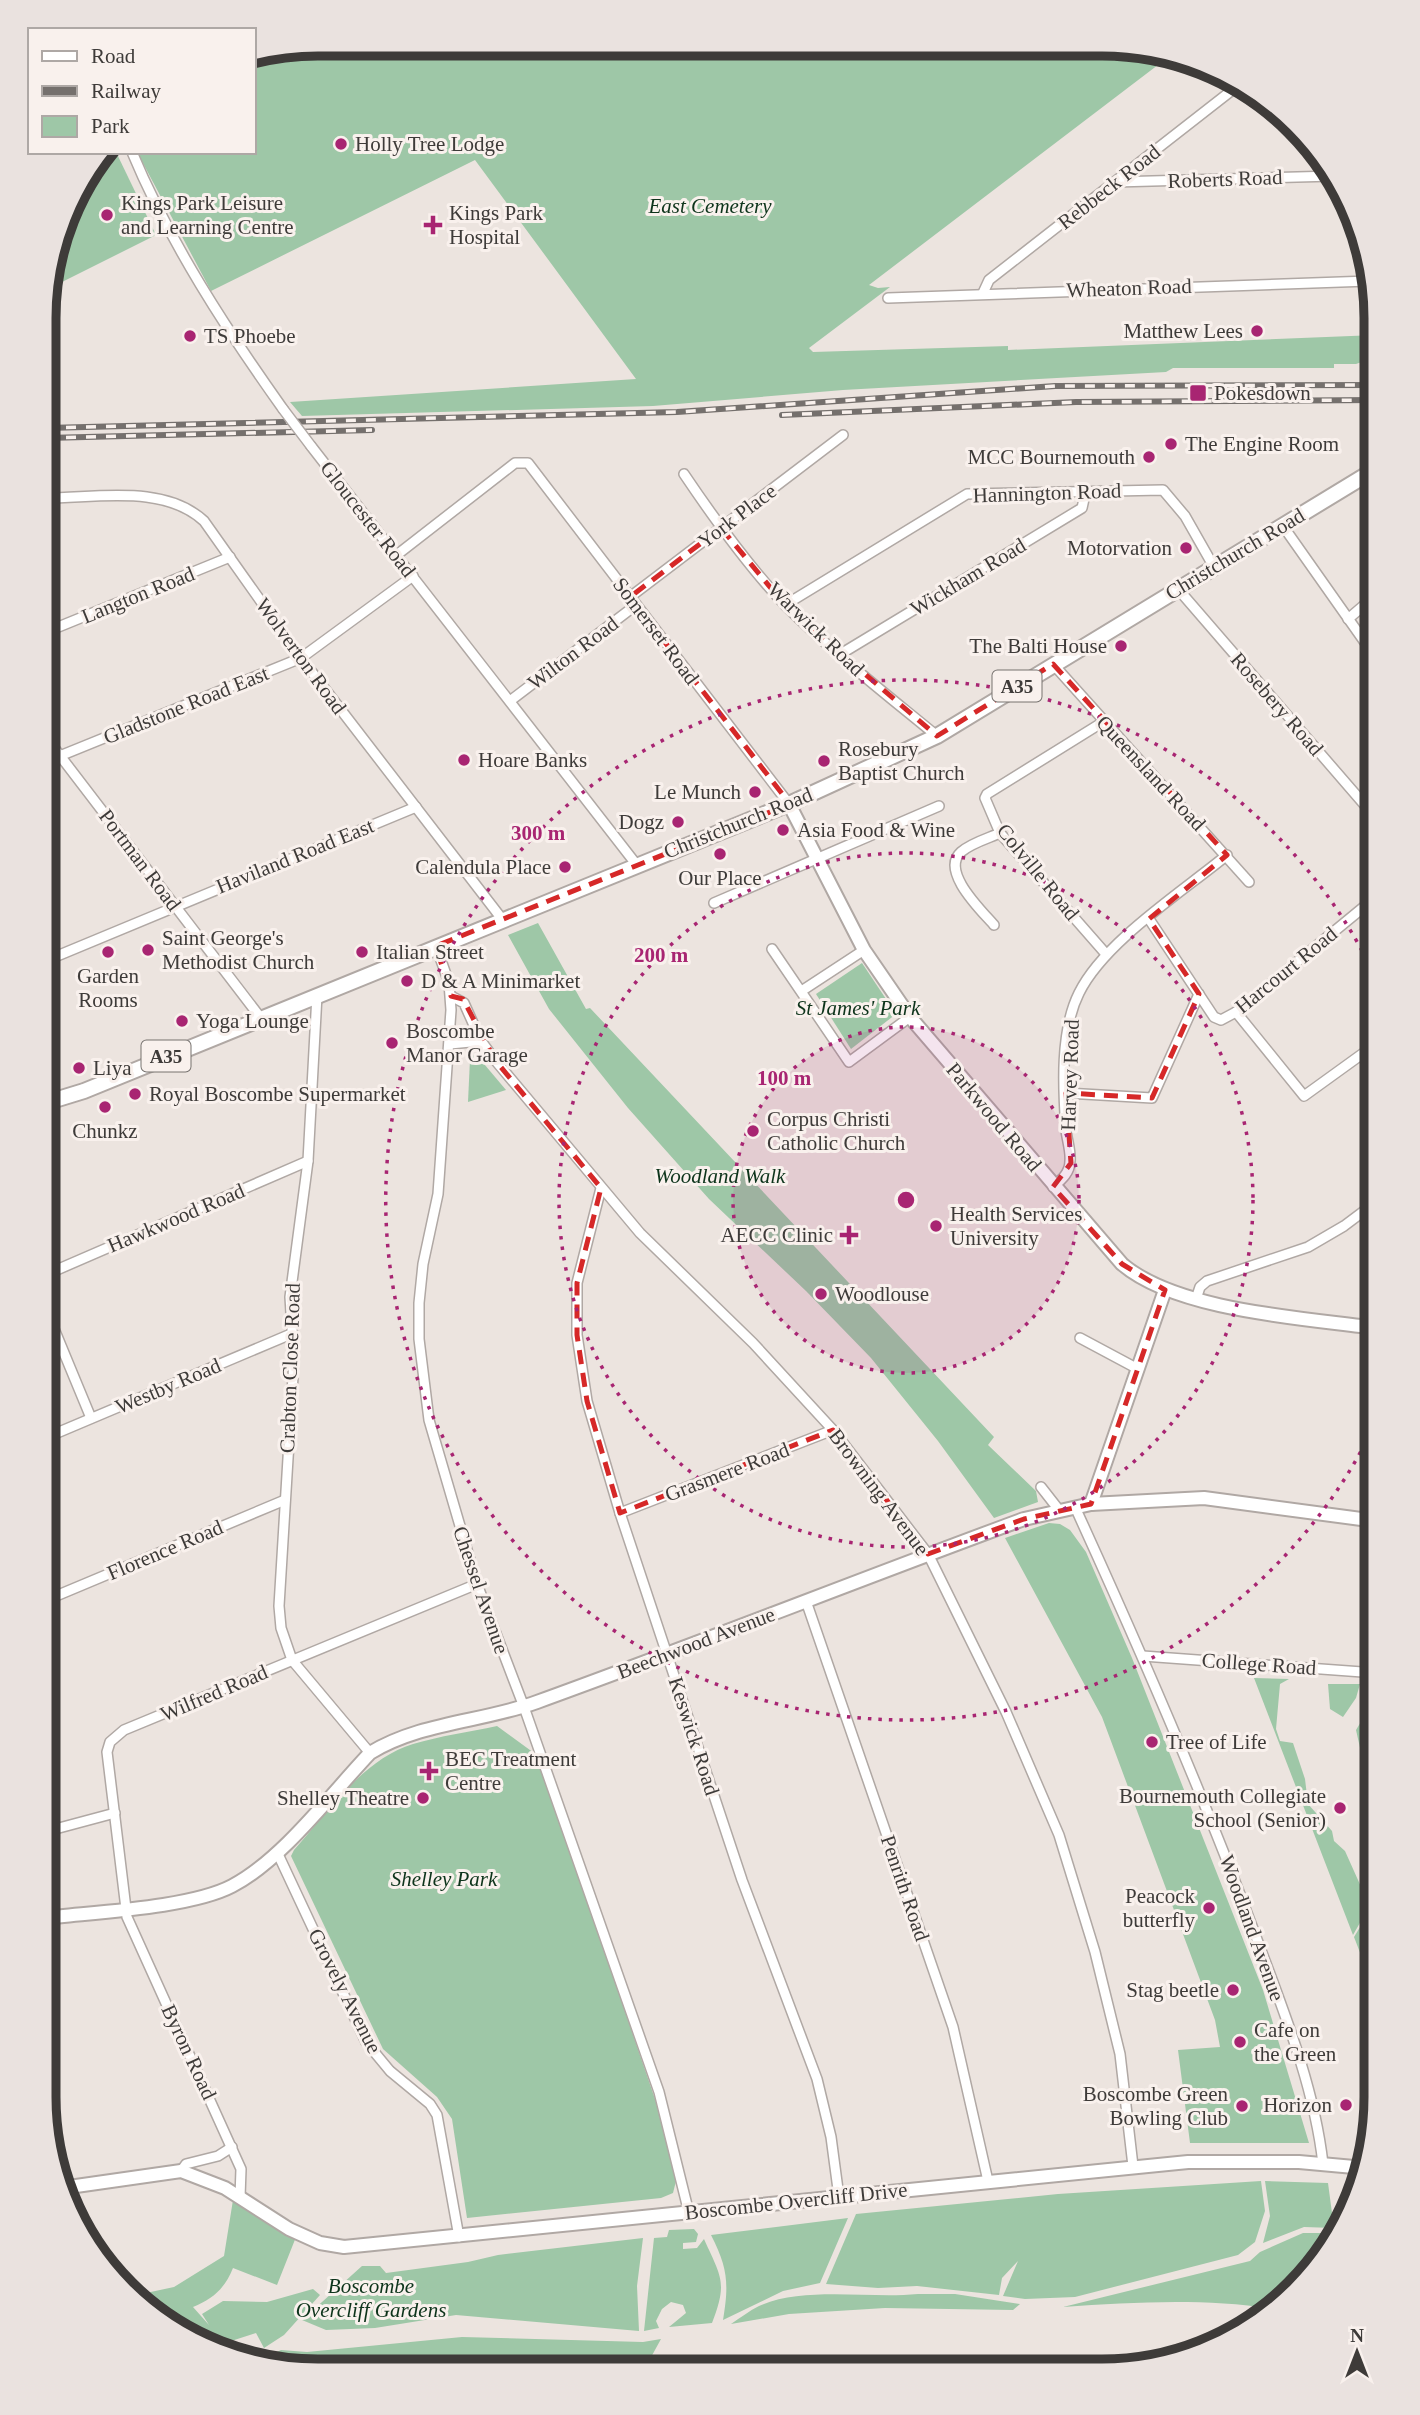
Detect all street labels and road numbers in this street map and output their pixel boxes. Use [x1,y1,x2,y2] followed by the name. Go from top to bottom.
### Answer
[1053,139,1165,234] street label: Rebbeck Road
[1167,165,1283,193] street label: Roberts Road
[1066,274,1193,302] street label: Wheaton Road
[315,456,421,582] street label: Gloucester Road
[972,478,1122,508] street label: Hannington Road
[693,479,781,553] street label: York Place
[1161,503,1309,605] street label: Christchurch Road
[906,533,1030,621] street label: Wickham Road
[78,561,198,629] street label: Langton Road
[608,573,704,690] street label: Somerset Road
[763,577,870,681] street label: Warwick Road
[251,593,351,719] street label: Wolverton Road
[523,611,623,695] street label: Wilton Road
[1226,647,1329,761] street label: Rosebery Road
[100,661,272,749] street label: Gladstone Road East
[992,670,1042,702] road number: A35
[1092,710,1211,836] street label: Queensland Road
[660,782,816,864] street label: Christchurch Road
[94,805,186,916] street label: Portman Road
[213,813,378,899] street label: Haviland Road East
[992,819,1085,925] street label: Colville Road
[1230,921,1342,1018] street label: Harcourt Road
[1056,1018,1084,1131] street label: Harvey Road
[142,1040,190,1072] road number: A35
[941,1058,1047,1177] street label: Parkwood Road
[104,1178,249,1258] street label: Hawkwood Road
[275,1282,305,1454] street label: Crabton Close Road
[112,1353,225,1419] street label: Westby Road
[824,1424,934,1560] street label: Browning Avenue
[661,1437,793,1507] street label: Grasmere Road
[104,1515,227,1585] street label: Florence Road
[448,1523,514,1657] street label: Chessel Avenue
[614,1602,778,1684] street label: Beechwood Avenue
[1201,1648,1318,1680] street label: College Road
[157,1659,272,1726] street label: Wilfred Road
[664,1674,725,1799] street label: Keswick Road
[876,1832,934,1944] street label: Penrith Road
[1214,1852,1290,2004] street label: Woodland Avenue
[303,1925,387,2057] street label: Grovely Avenue
[157,2001,222,2104] street label: Byron Road
[684,2177,908,2225] street label: Boscombe Overcliff Drive

